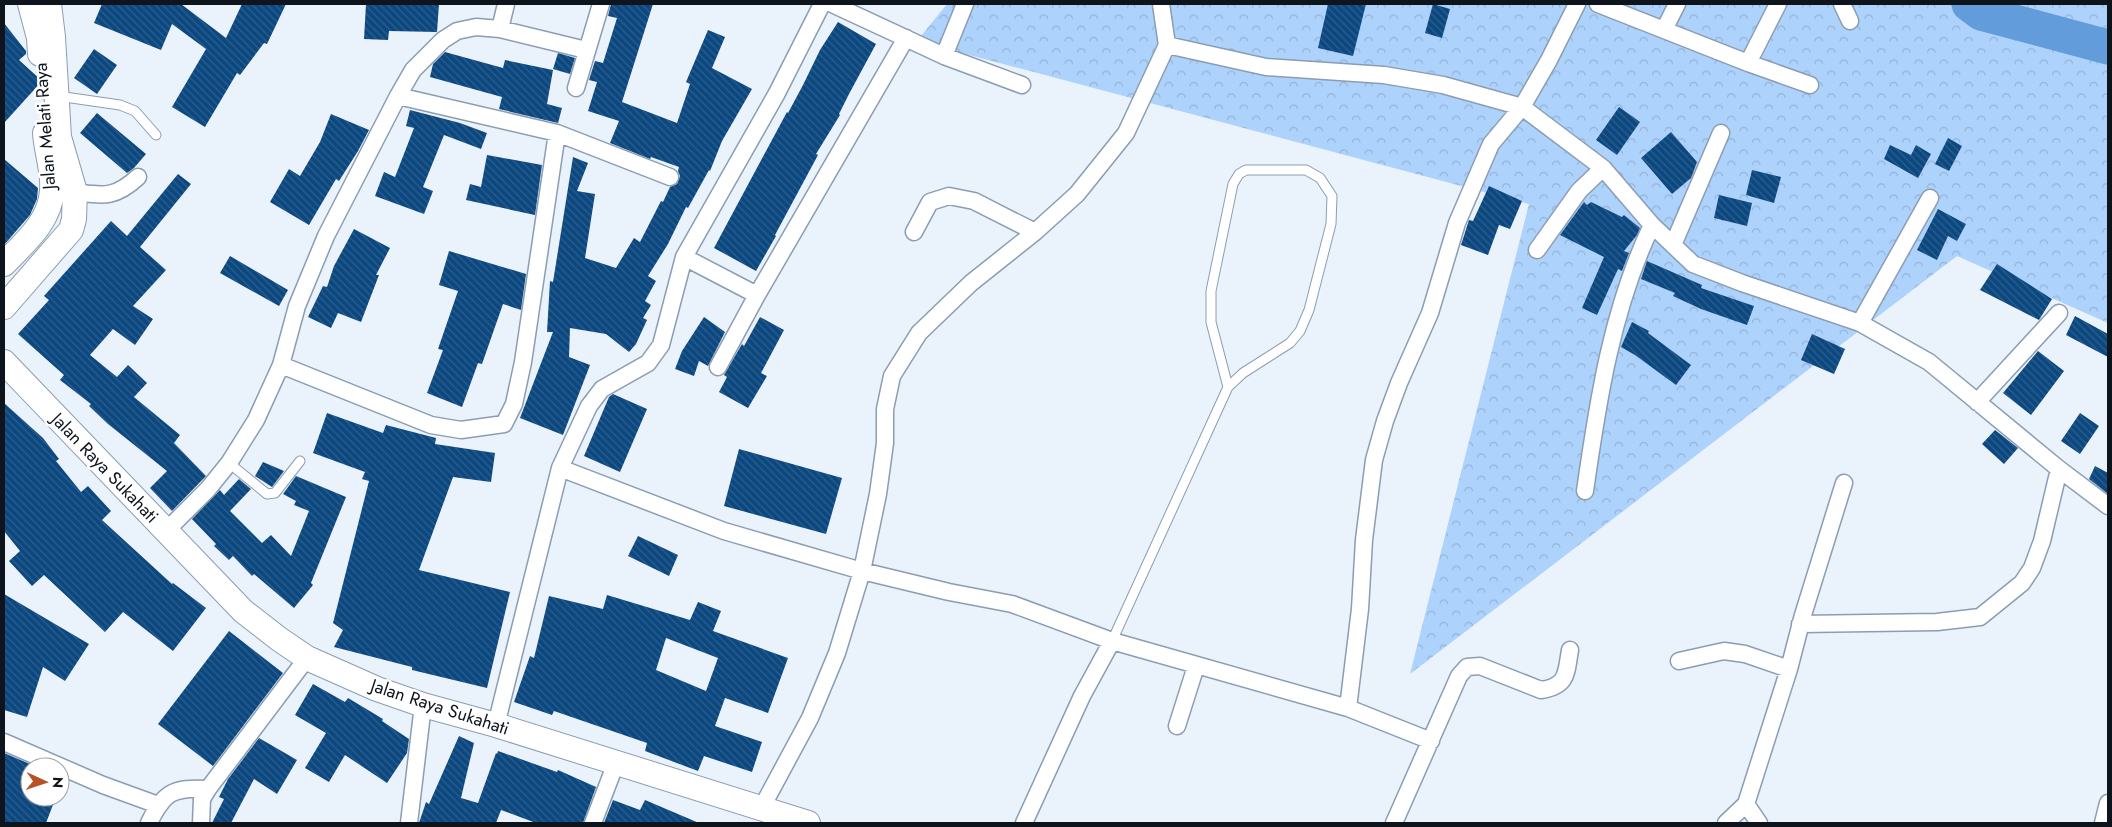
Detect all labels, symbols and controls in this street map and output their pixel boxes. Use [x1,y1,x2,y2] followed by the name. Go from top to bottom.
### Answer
[28,62,63,192] street label: Jalan Melati Raya
[44,406,164,529] street label: Jalan Raya Sukahati
[365,672,513,742] street label: Jalan Raya Sukahati
[20,757,70,807] north arrow
[48,777,68,789] text: N

